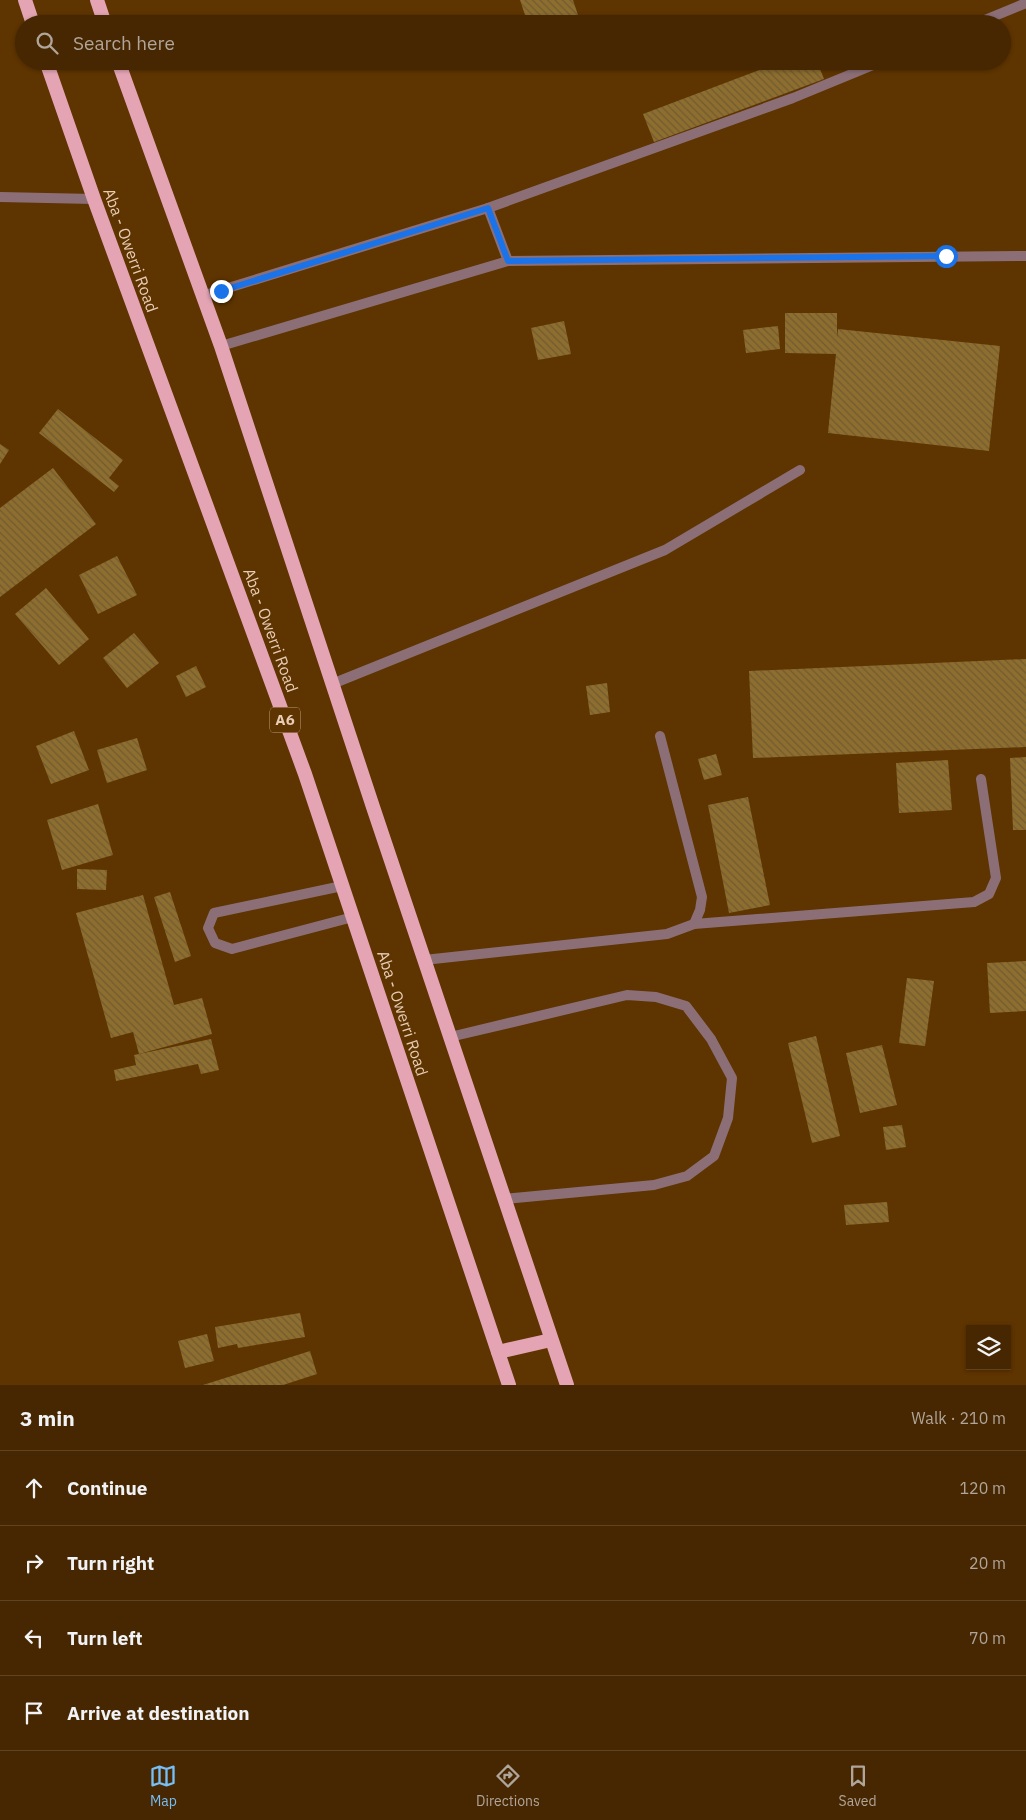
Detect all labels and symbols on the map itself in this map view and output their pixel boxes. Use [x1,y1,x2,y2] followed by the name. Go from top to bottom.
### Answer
[99,185,163,315] street label: Aba - Owerri Road
[935,245,958,268] route start
[210,280,233,303] route end
[239,565,303,695] street label: Aba - Owerri Road
[270,708,300,732] road number: A6
[373,948,433,1078] street label: Aba - Owerri Road

